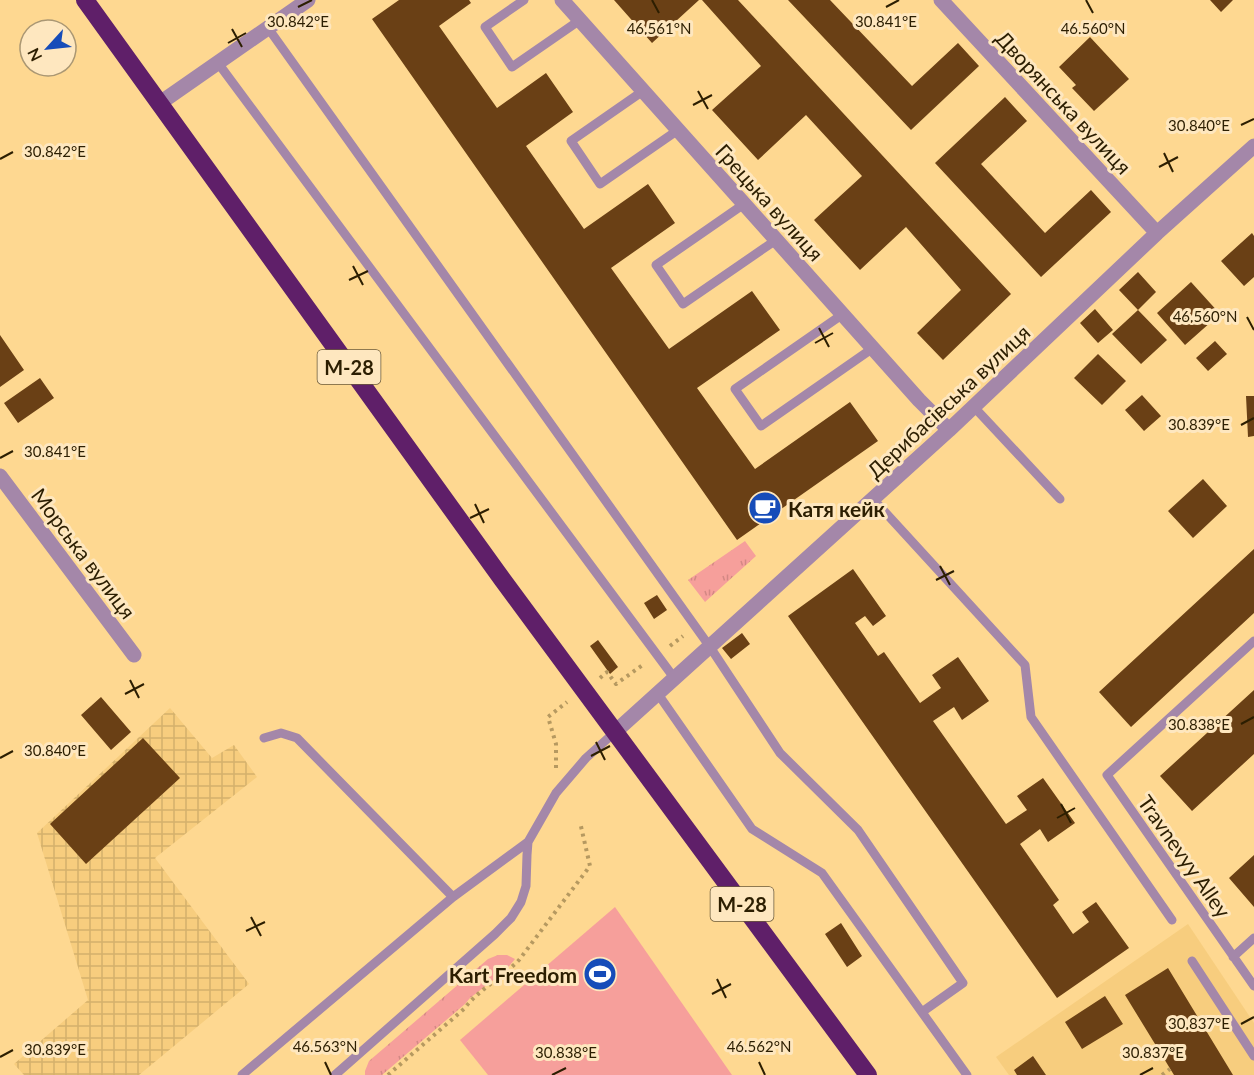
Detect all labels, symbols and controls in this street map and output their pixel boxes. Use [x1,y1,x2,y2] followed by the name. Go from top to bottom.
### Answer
[267,12,329,30] text: 30.842°E
[855,12,917,30] text: 30.841°E
[18,18,78,78] north arrow
[627,19,691,37] text: 46.561°N
[1061,19,1125,37] text: 46.560°N
[991,25,1137,179] street label: Дворянська вулиця
[23,45,45,65] text: N
[1168,116,1230,134] text: 30.840°E
[711,138,829,266] street label: Грецька вулиця
[24,142,86,160] text: 30.842°E
[1173,307,1237,325] text: 46.560°N
[862,319,1034,483] street label: Дерибасівська вулиця
[318,350,380,384] road number: М-28
[1168,415,1230,433] text: 30.839°E
[24,442,86,460] text: 30.841°E
[27,483,141,623] street label: Морська вулиця
[747,490,783,526] cafe icon: Катя кейк
[788,496,886,521] place label: Катя кейк
[1168,715,1230,733] text: 30.838°E
[24,741,86,759] text: 30.840°E
[1134,790,1237,922] street label: Travnevyy Alley
[710,887,774,921] road number: М-28
[582,956,618,992] sports icon: Kart Freedom
[449,962,577,987] place label: Kart Freedom
[1168,1014,1230,1032] text: 30.837°E
[293,1037,357,1055] text: 46.563°N
[727,1037,791,1055] text: 46.562°N
[24,1040,86,1058] text: 30.839°E
[535,1043,597,1061] text: 30.838°E
[1122,1043,1184,1061] text: 30.837°E

